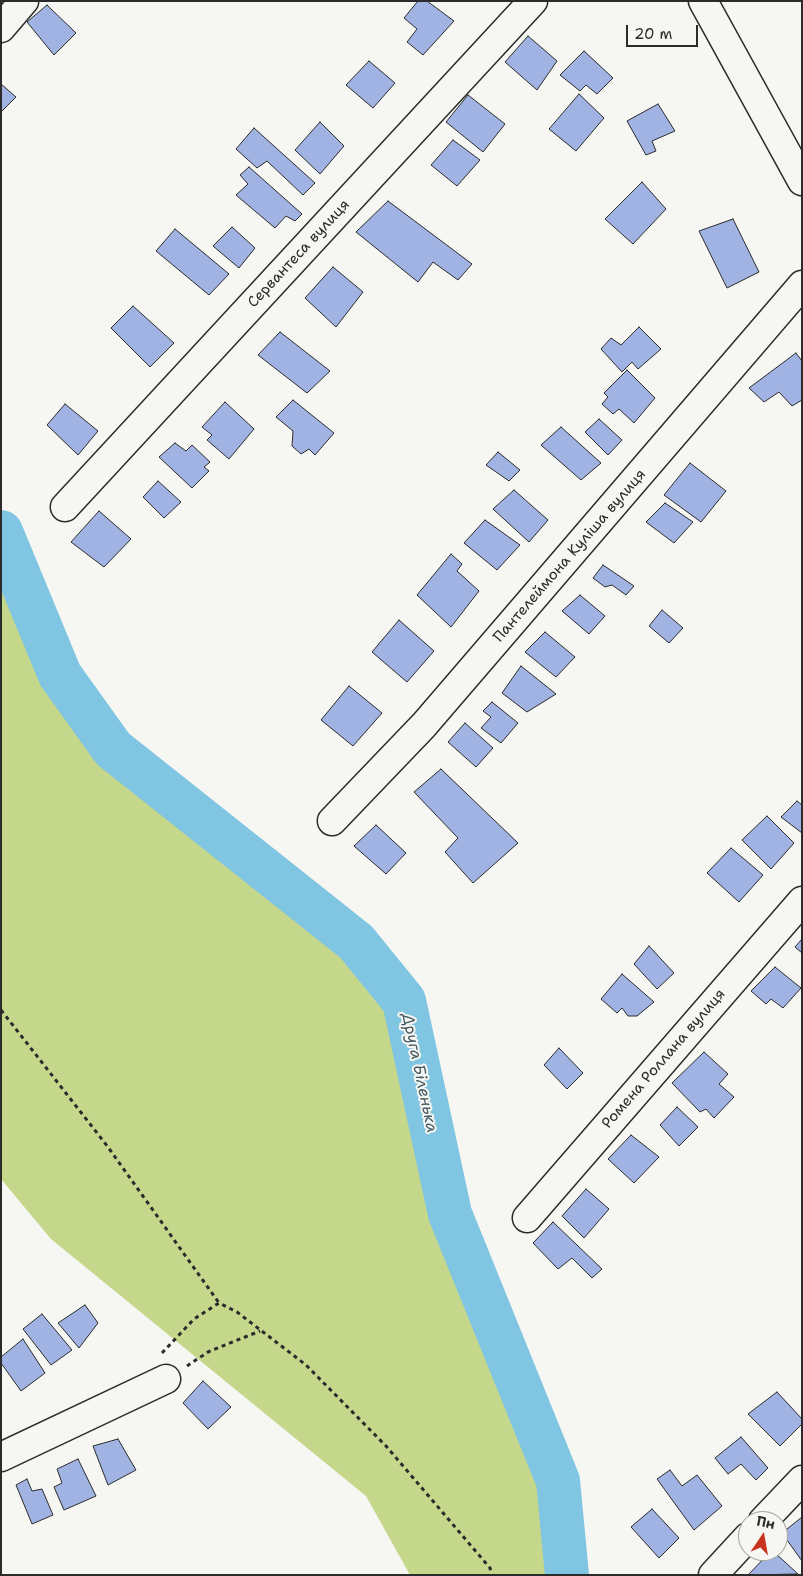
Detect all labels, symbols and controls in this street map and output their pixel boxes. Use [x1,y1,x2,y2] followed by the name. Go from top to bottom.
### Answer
[628,15,700,47] scale bar
[634,24,673,44] text: 20 m
[244,196,354,312] street label: Сервантеса вулиця
[490,466,650,646] street label: Пантелеймона Куліша вулиця
[598,985,730,1133] street label: Ромена Роллана вулиця
[397,1012,441,1134] water label: Друга Біленька
[738,1511,788,1561] north arrow
[755,1512,777,1533] text: Пн

